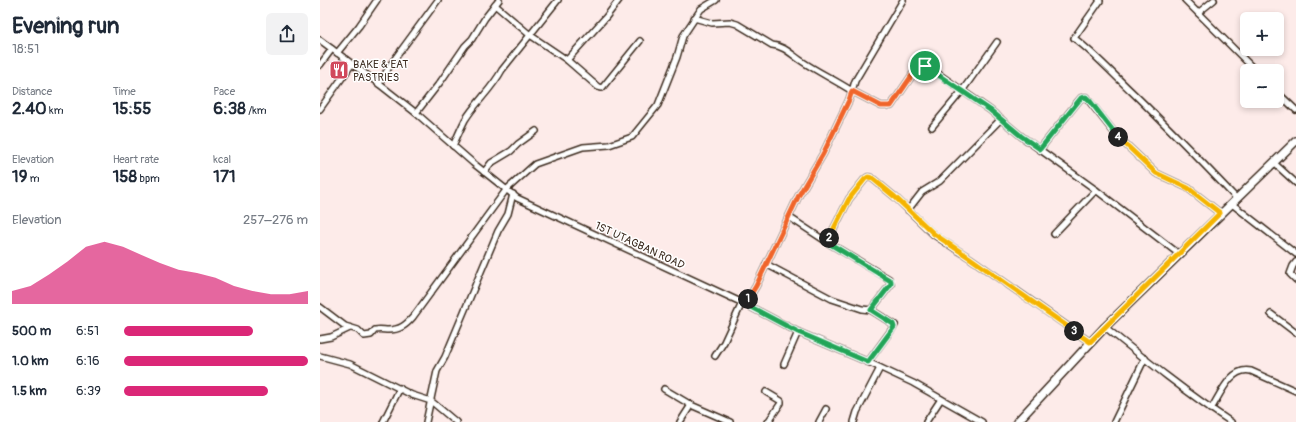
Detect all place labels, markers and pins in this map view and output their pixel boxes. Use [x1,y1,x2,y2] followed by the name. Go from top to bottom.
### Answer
[908,49,942,83] pin
[353,58,408,84] place label: BAKE & EAT PASTRIES
[328,59,350,81] restaurant icon: BAKE & EAT PASTRIES
[1108,127,1128,147] pin: 4
[819,228,839,248] pin: 2
[738,289,758,309] pin: 1
[1064,321,1084,341] pin: 3

